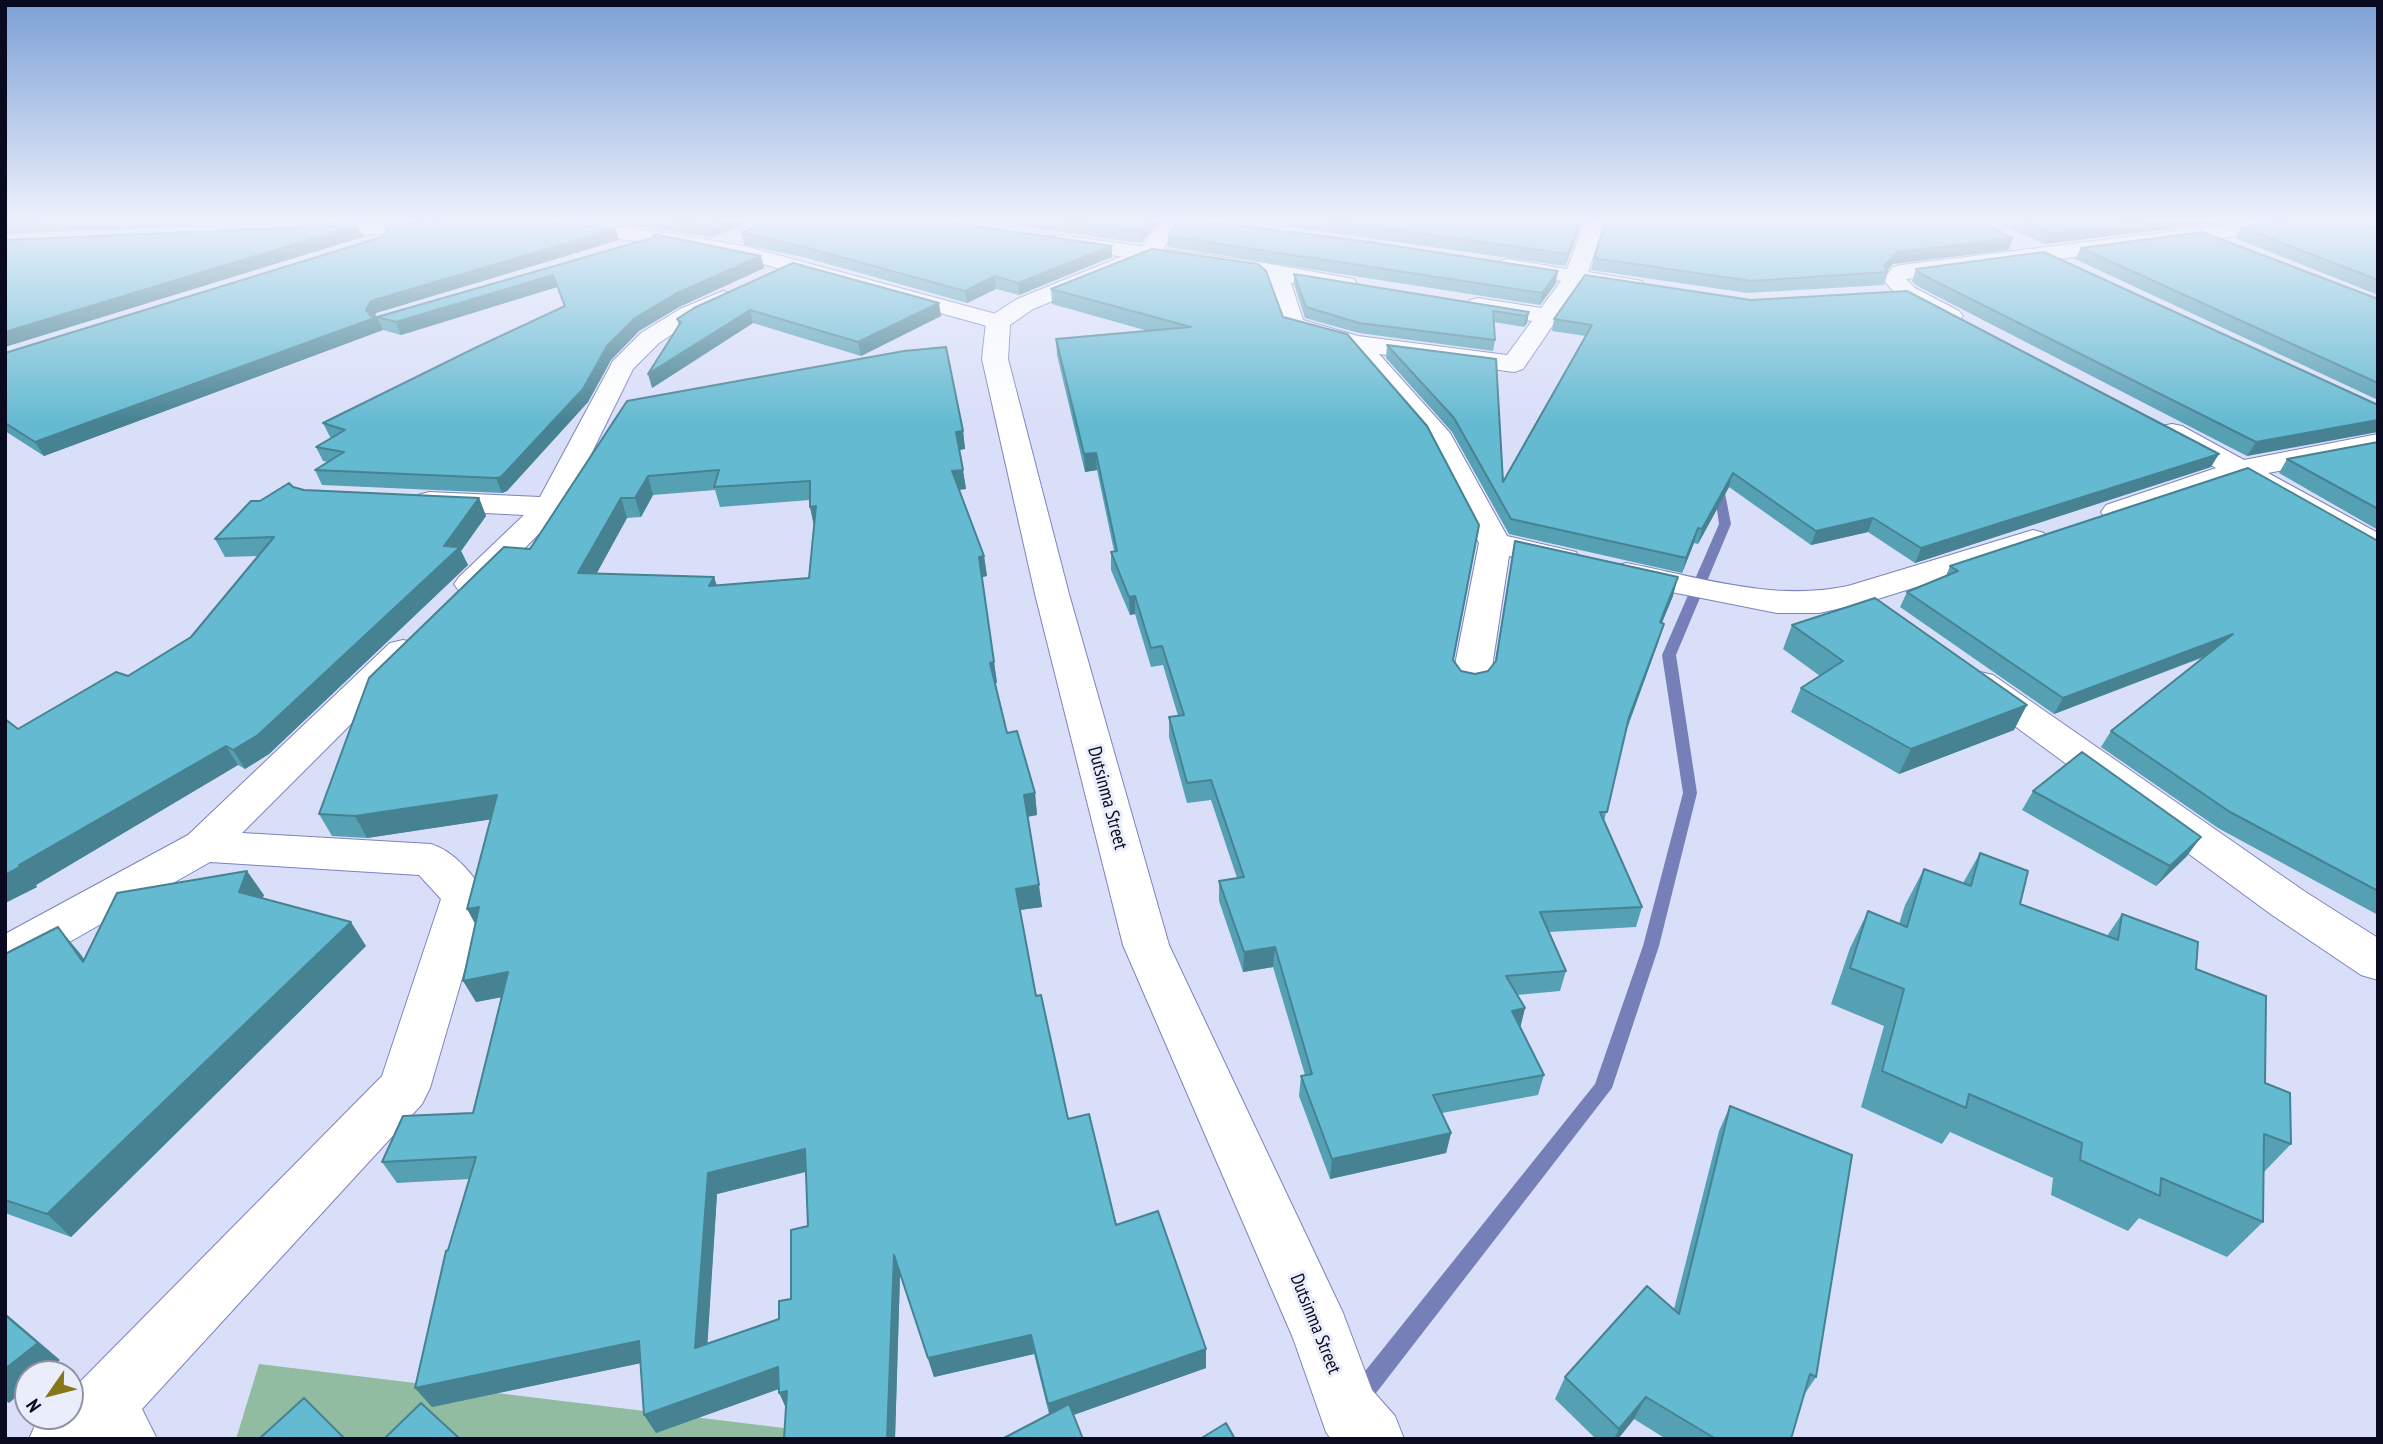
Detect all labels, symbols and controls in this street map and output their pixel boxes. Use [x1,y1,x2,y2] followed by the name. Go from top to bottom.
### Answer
[1082,744,1132,852] street label: Dutsinma Street
[1285,1271,1345,1377] street label: Dutsinma Street
[14,1360,84,1430] north arrow
[21,1395,46,1417] text: N

